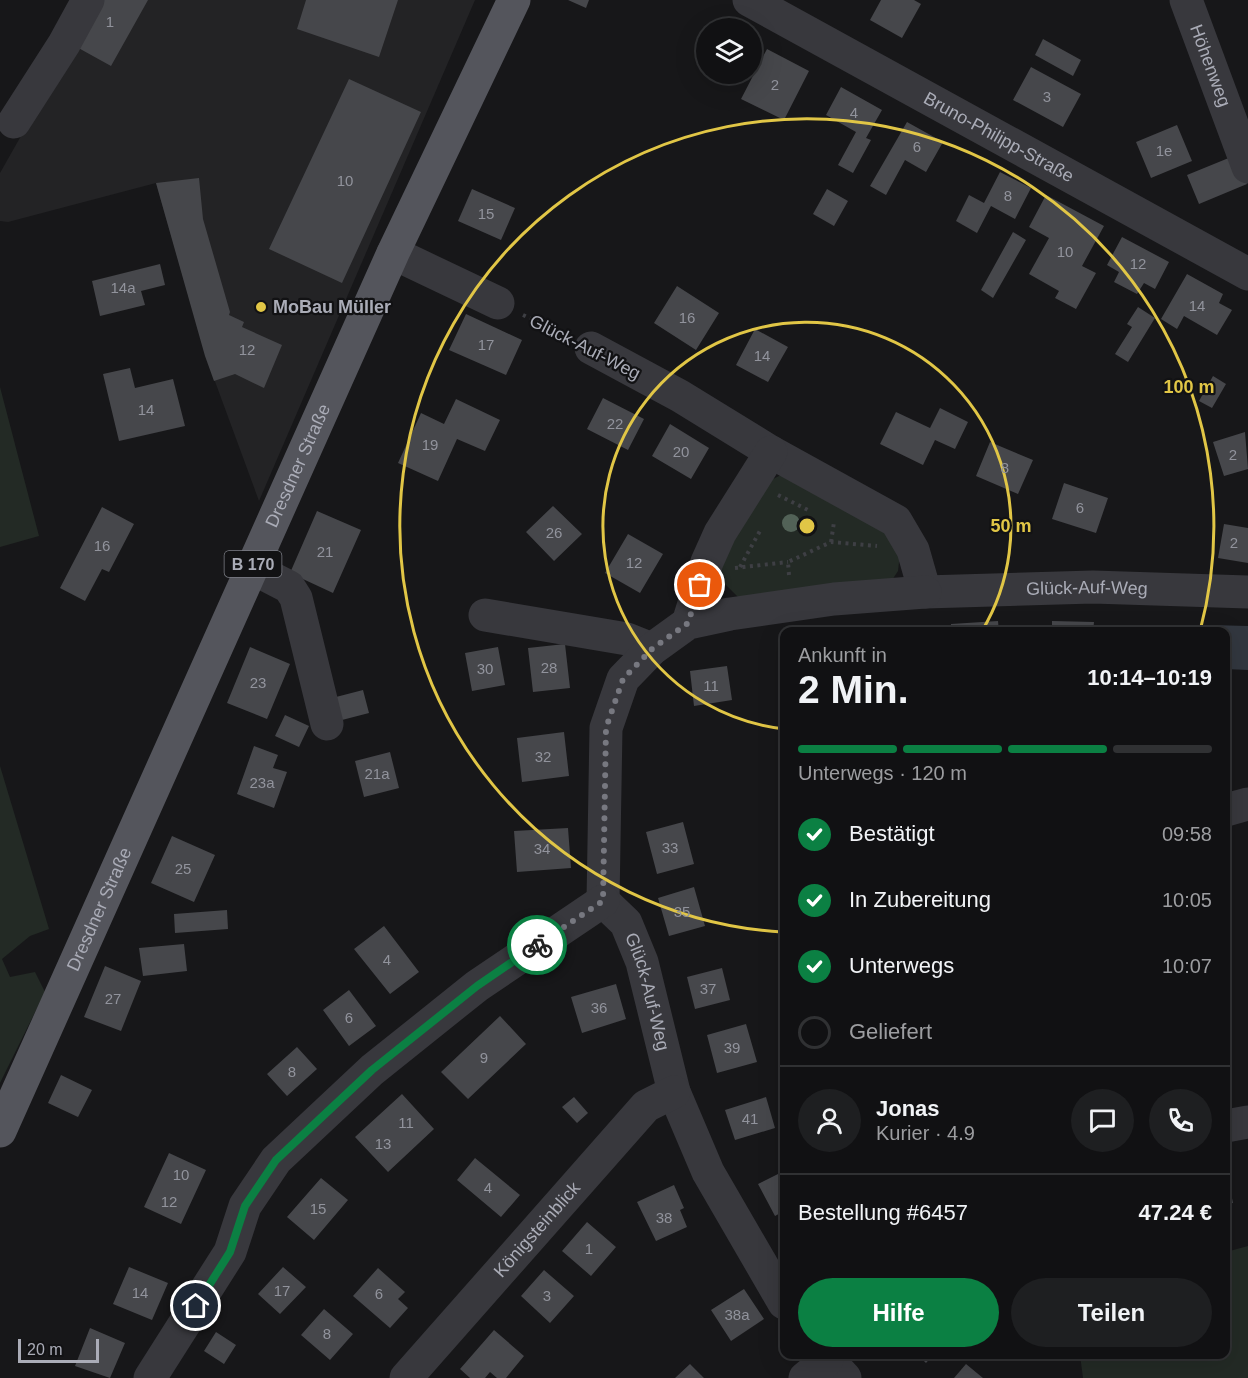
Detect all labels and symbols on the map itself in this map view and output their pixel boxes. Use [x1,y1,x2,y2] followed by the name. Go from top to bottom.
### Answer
[106,13,114,30] house number: 1
[1186,22,1235,109] street label: Höhenweg
[771,76,779,93] house number: 2
[920,88,1077,186] street label: Bruno-Philipp-Straße
[1043,88,1051,105] house number: 3
[850,104,858,121] house number: 4
[913,138,921,155] house number: 6
[1156,142,1172,159] house number: 1e
[337,172,353,189] house number: 10
[1004,187,1012,204] house number: 8
[478,205,494,222] house number: 15
[1057,243,1073,260] house number: 10
[1130,255,1146,272] house number: 12
[110,279,136,296] house number: 14a
[273,297,391,317] place label: MoBau Müller
[1189,297,1205,314] house number: 14
[254,300,268,314] marker: MoBau Müller
[679,309,695,326] house number: 16
[526,310,644,384] street label: Glück-Auf-Weg
[478,336,494,353] house number: 17
[239,341,255,358] house number: 12
[754,347,770,364] house number: 14
[1163,377,1215,397] text: 100 m
[138,401,154,418] house number: 14
[262,401,334,530] street label: Dresdner Straße
[607,415,623,432] house number: 22
[422,436,438,453] house number: 19
[673,443,689,460] house number: 20
[1229,446,1237,463] house number: 2
[1001,459,1009,476] house number: 8
[1076,499,1084,516] house number: 6
[797,516,817,536] centre of rings
[990,516,1032,536] text: 50 m
[546,524,562,541] house number: 26
[1230,534,1238,551] house number: 2
[94,537,110,554] house number: 16
[317,543,333,560] house number: 21
[224,551,282,577] road number: B 170
[626,554,642,571] house number: 12
[674,559,725,610] pin
[1026,577,1148,599] street label: Glück-Auf-Weg
[541,659,557,676] house number: 28
[477,660,493,677] house number: 30
[250,674,266,691] house number: 23
[703,677,719,694] house number: 11
[535,748,551,765] house number: 32
[364,765,390,782] house number: 21a
[249,774,275,791] house number: 23a
[662,839,678,856] house number: 33
[534,840,550,857] house number: 34
[63,844,136,974] street label: Dresdner Straße
[175,860,191,877] house number: 25
[674,903,690,920] house number: 35
[507,915,567,975] courier
[621,930,673,1053] street label: Glück-Auf-Weg
[383,951,391,968] house number: 4
[700,980,716,997] house number: 37
[105,990,121,1007] house number: 27
[591,999,607,1016] house number: 36
[345,1009,353,1026] house number: 6
[724,1039,740,1056] house number: 39
[480,1049,488,1066] house number: 9
[288,1063,296,1080] house number: 8
[742,1110,758,1127] house number: 41
[398,1114,414,1131] house number: 11
[375,1135,391,1152] house number: 13
[173,1166,189,1183] house number: 10
[490,1177,585,1281] street label: Königsteinblick
[484,1179,492,1196] house number: 4
[161,1193,177,1210] house number: 12
[310,1200,326,1217] house number: 15
[656,1209,672,1226] house number: 38
[585,1240,593,1257] house number: 1
[170,1280,221,1331] pin
[274,1282,290,1299] house number: 17
[132,1284,148,1301] house number: 14
[375,1285,383,1302] house number: 6
[543,1287,551,1304] house number: 3
[724,1306,750,1323] house number: 38a
[323,1325,331,1342] house number: 8
[18,1336,99,1364] scale bar

